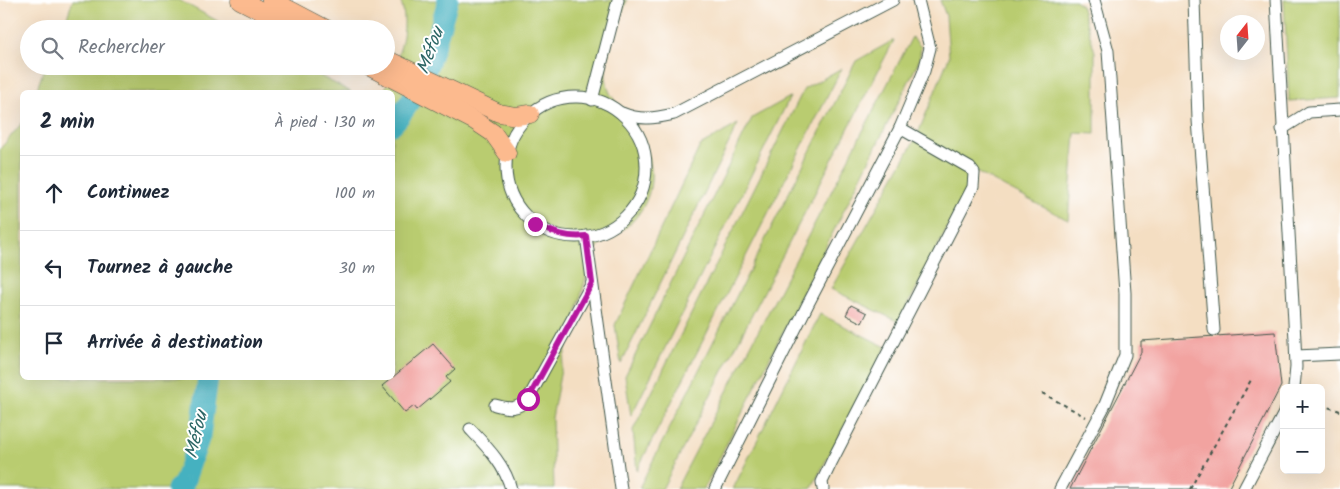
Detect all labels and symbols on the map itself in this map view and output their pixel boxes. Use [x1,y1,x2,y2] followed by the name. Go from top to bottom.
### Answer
[1220,15,1265,60] north arrow
[409,21,454,79] water label: Méfou
[524,213,547,236] route end
[517,388,540,411] route start
[177,406,217,462] water label: Méfou

